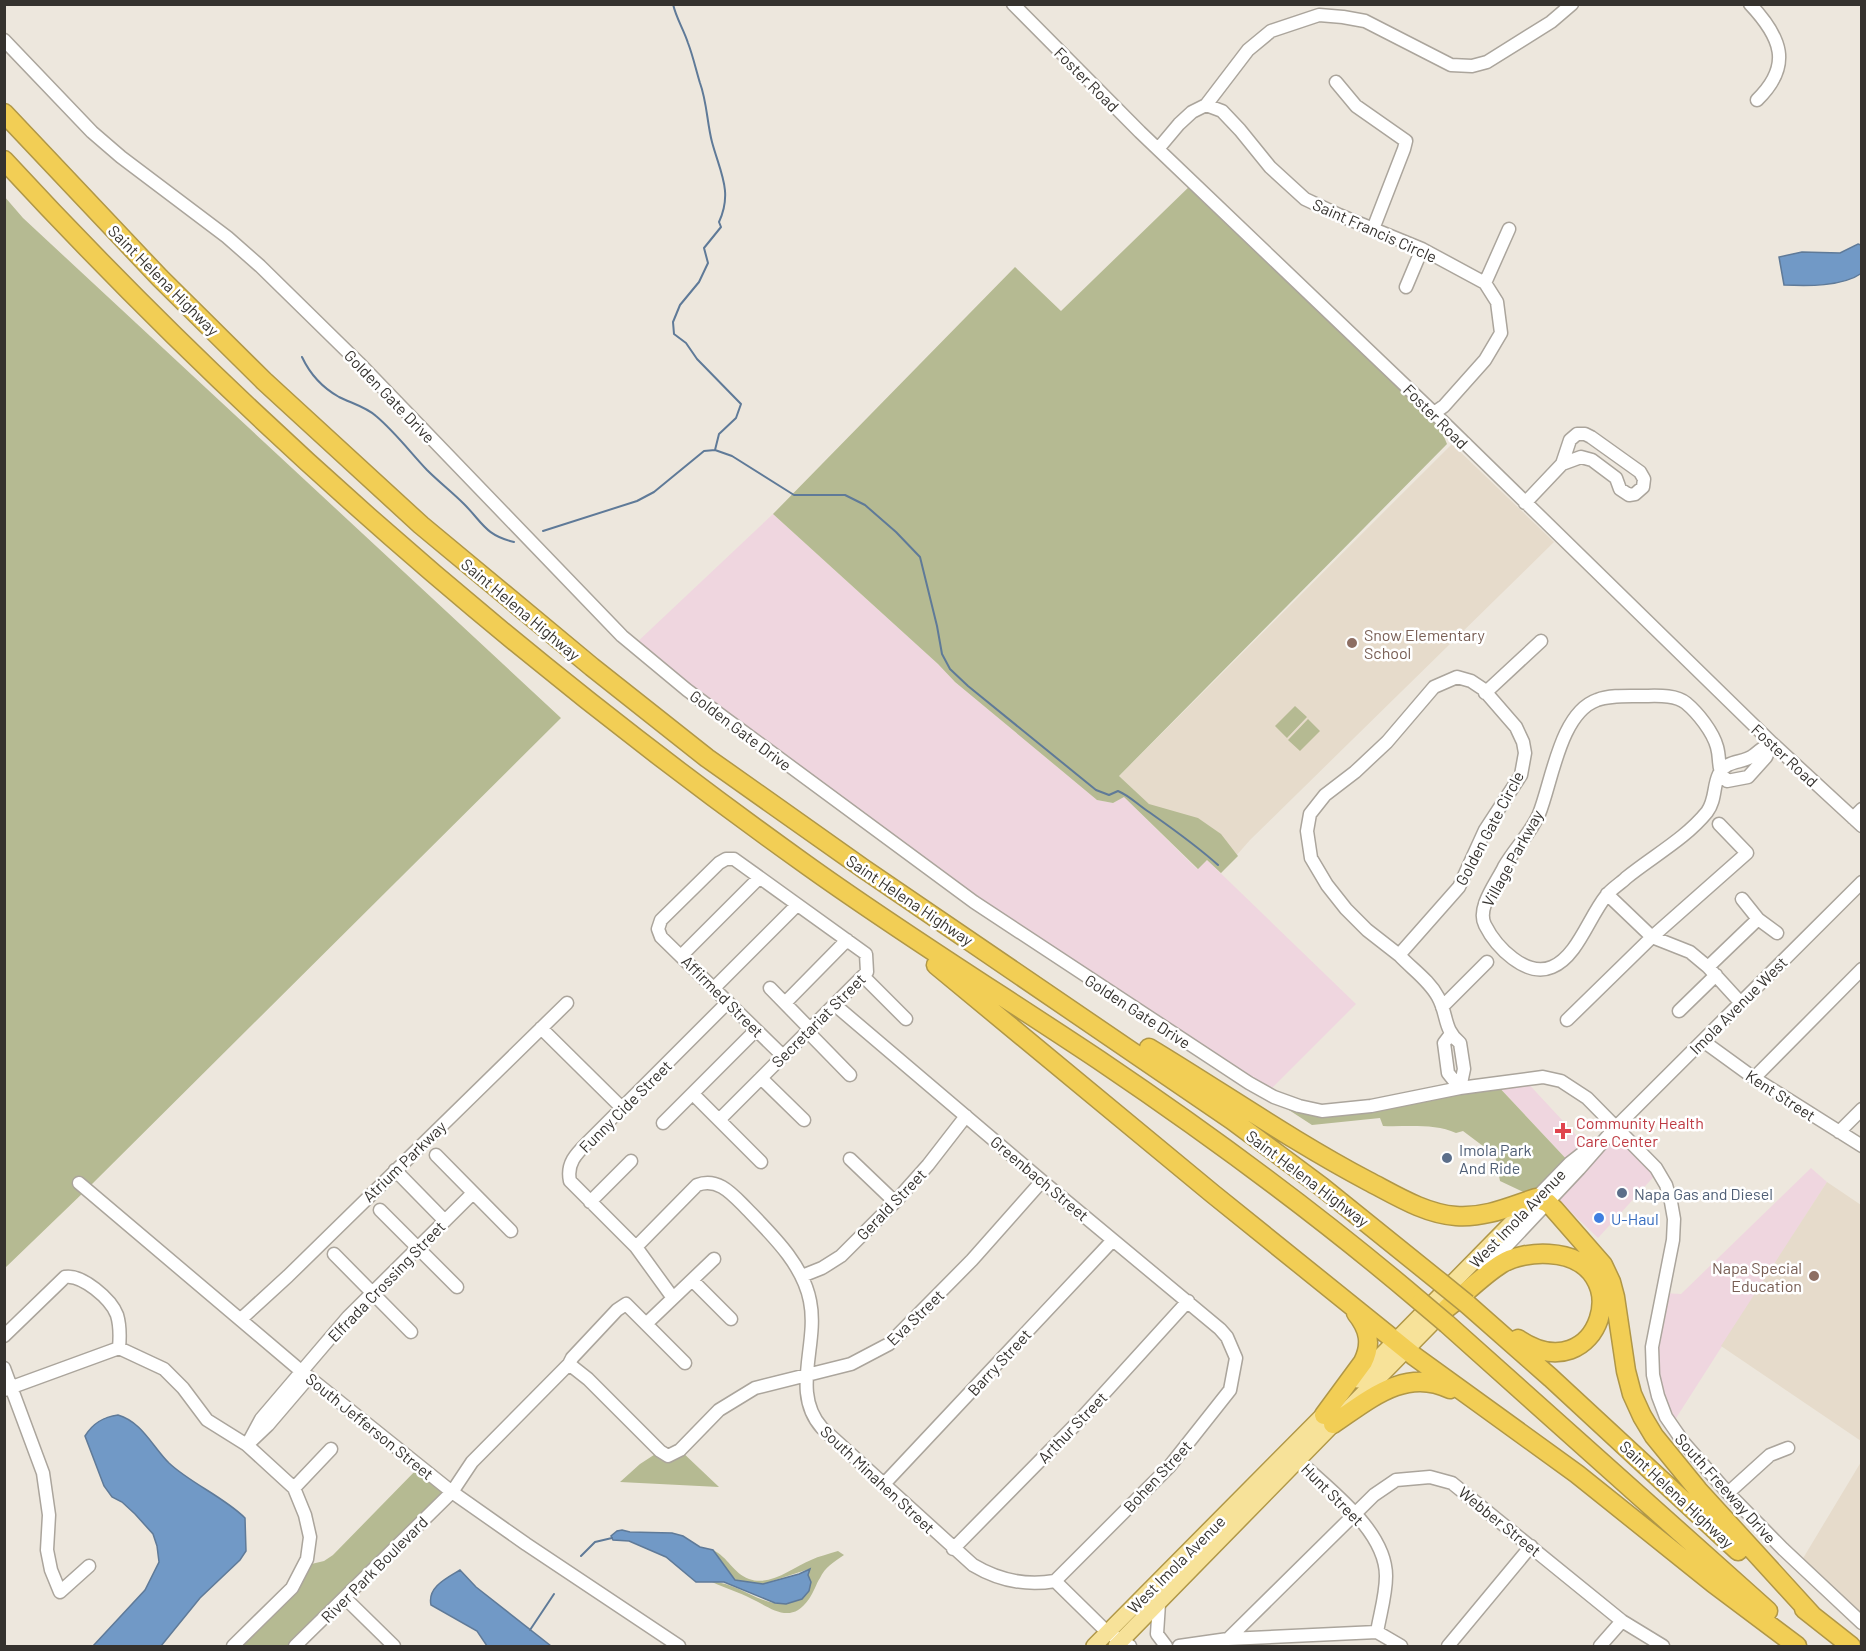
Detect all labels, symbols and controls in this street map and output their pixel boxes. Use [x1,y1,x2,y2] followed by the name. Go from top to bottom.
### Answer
[1051,43,1123,115] street label: Foster Road
[1310,194,1440,266] street label: Saint Francis Circle
[105,221,224,340] street label: Saint Helena Highway
[341,345,439,447] street label: Golden Gate Drive
[1400,380,1472,452] street label: Foster Road
[458,554,585,665] street label: Saint Helena Highway
[1364,625,1485,662] place label: Snow Elementary School
[1345,636,1359,650] marker: Snow Elementary School
[687,686,795,774] street label: Golden Gate Drive
[1748,720,1822,790] street label: Foster Road
[1451,768,1527,888] street label: Golden Gate Circle
[1478,806,1547,910] street label: Village Parkway
[843,851,978,950] street label: Saint Helena Highway
[678,951,768,1041] street label: Affirmed Street
[1685,952,1791,1058] street label: Imola Avenue West
[767,969,869,1071] street label: Secretariat Street
[1082,970,1194,1052] street label: Golden Gate Drive
[575,1056,675,1156] street label: Funny Cide Street
[1743,1065,1819,1125] street label: Kent Street
[1576,1113,1704,1150] place label: Community Health Care Center
[358,1116,450,1206] street label: Atrium Parkway
[1554,1122,1572,1140] marker: Community Health Care Center
[1243,1126,1374,1231] street label: Saint Helena Highway
[987,1132,1093,1224] street label: Greenbach Street
[1459,1140,1531,1177] place label: Imola Park And Ride
[1440,1151,1454,1165] marker: Imola Park And Ride
[852,1164,930,1244] street label: Gerald Street
[1465,1165,1569,1271] street label: West Imola Avenue
[1634,1184,1773,1203] place label: Napa Gas and Diesel
[1615,1186,1629,1200] marker: Napa Gas and Diesel
[1611,1209,1659,1228] place label: U-Haul
[1592,1211,1606,1225] marker: U-Haul
[323,1217,449,1345] street label: Elfrada Crossing Street
[1712,1258,1802,1295] place label: Napa Special Education
[1807,1269,1821,1283] marker: Napa Special Education
[882,1285,948,1349] street label: Eva Street
[963,1325,1035,1399] street label: Barry Street
[302,1369,438,1483] street label: South Jefferson Street
[1033,1387,1111,1467] street label: Arthur Street
[817,1421,939,1537] street label: South Minahen Street
[1672,1429,1780,1547] street label: South Freeway Drive
[1119,1436,1195,1516] street label: Bohen Street
[1616,1436,1738,1552] street label: Saint Helena Highway
[1298,1459,1368,1529] street label: Hunt Street
[1455,1482,1545,1560] street label: Webber Street
[1123,1511,1229,1617] street label: West Imola Avenue
[317,1512,431,1626] street label: River Park Boulevard

